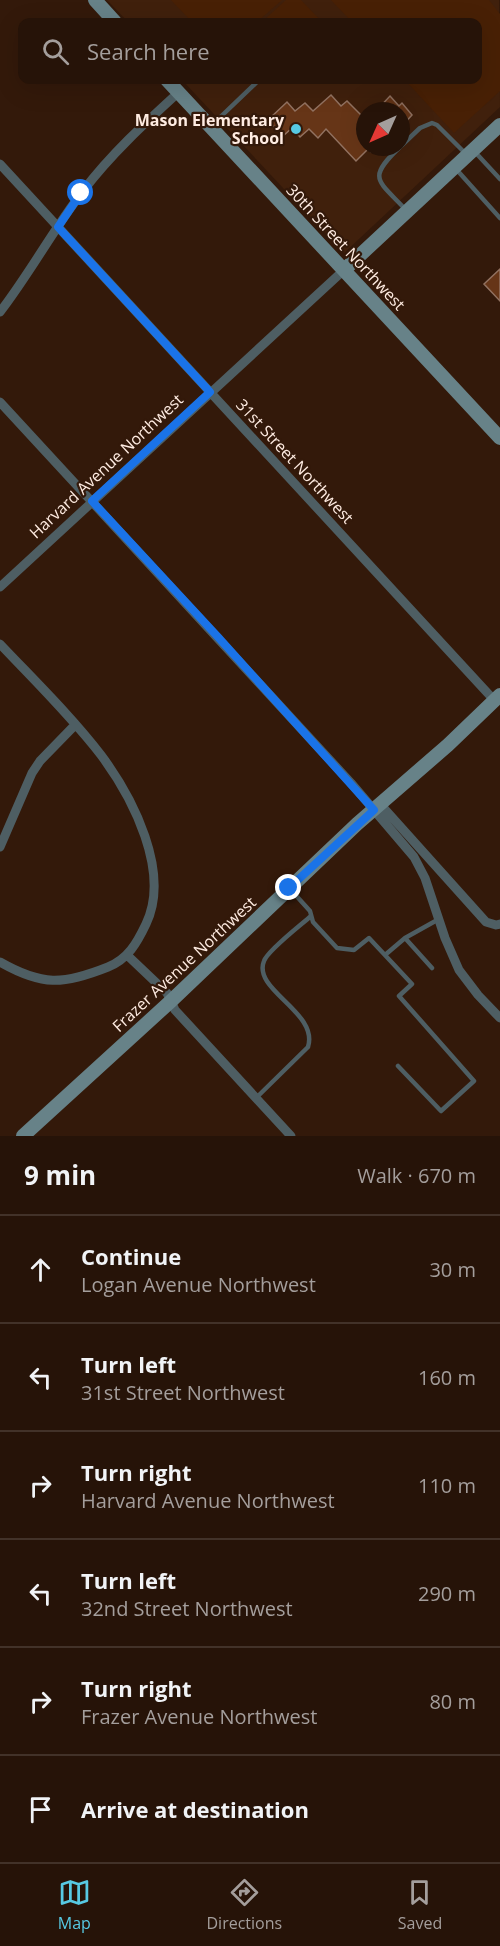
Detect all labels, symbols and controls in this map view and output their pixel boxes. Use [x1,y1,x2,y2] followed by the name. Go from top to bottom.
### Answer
[18,18,482,84] search box
[39,35,72,68] icon: search
[87,36,210,66] text: Search here
[356,102,410,156] north arrow
[135,109,285,149] place label: Mason Elementary School
[289,122,303,136] marker: Mason Elementary School
[67,179,93,205] route start
[282,179,411,315] street label: 30th Street Northwest
[24,389,188,543] street label: Harvard Avenue Northwest
[231,394,359,528] street label: 31st Street Northwest
[275,874,301,900] route end
[107,891,261,1037] street label: Frazer Avenue Northwest
[24,1157,96,1193] text: 9 min
[357,1162,476,1189] text: Walk · 670 m
[81,1241,181,1271] text: Continue
[24,1253,57,1286] icon: ahead
[429,1256,476,1283] text: 30 m
[81,1271,316,1298] text: Logan Avenue Northwest
[81,1349,176,1379] text: Turn left
[24,1361,57,1394] icon: left
[418,1364,476,1391] text: 160 m
[81,1379,285,1406] text: 31st Street Northwest
[81,1457,192,1487] text: Turn right
[24,1469,57,1502] icon: right
[418,1472,476,1499] text: 110 m
[81,1487,335,1514] text: Harvard Avenue Northwest
[81,1565,176,1595] text: Turn left
[24,1577,57,1610] icon: left
[418,1580,476,1607] text: 290 m
[81,1595,293,1622] text: 32nd Street Northwest
[81,1673,192,1703] text: Turn right
[24,1685,57,1718] icon: right
[429,1688,476,1715] text: 80 m
[81,1703,317,1730] text: Frazer Avenue Northwest
[24,1793,57,1826] icon: arrive
[81,1794,309,1824] text: Arrive at destination
[58,1876,91,1934] tab: Map
[206,1876,282,1934] tab: Directions
[398,1876,442,1934] tab: Saved

